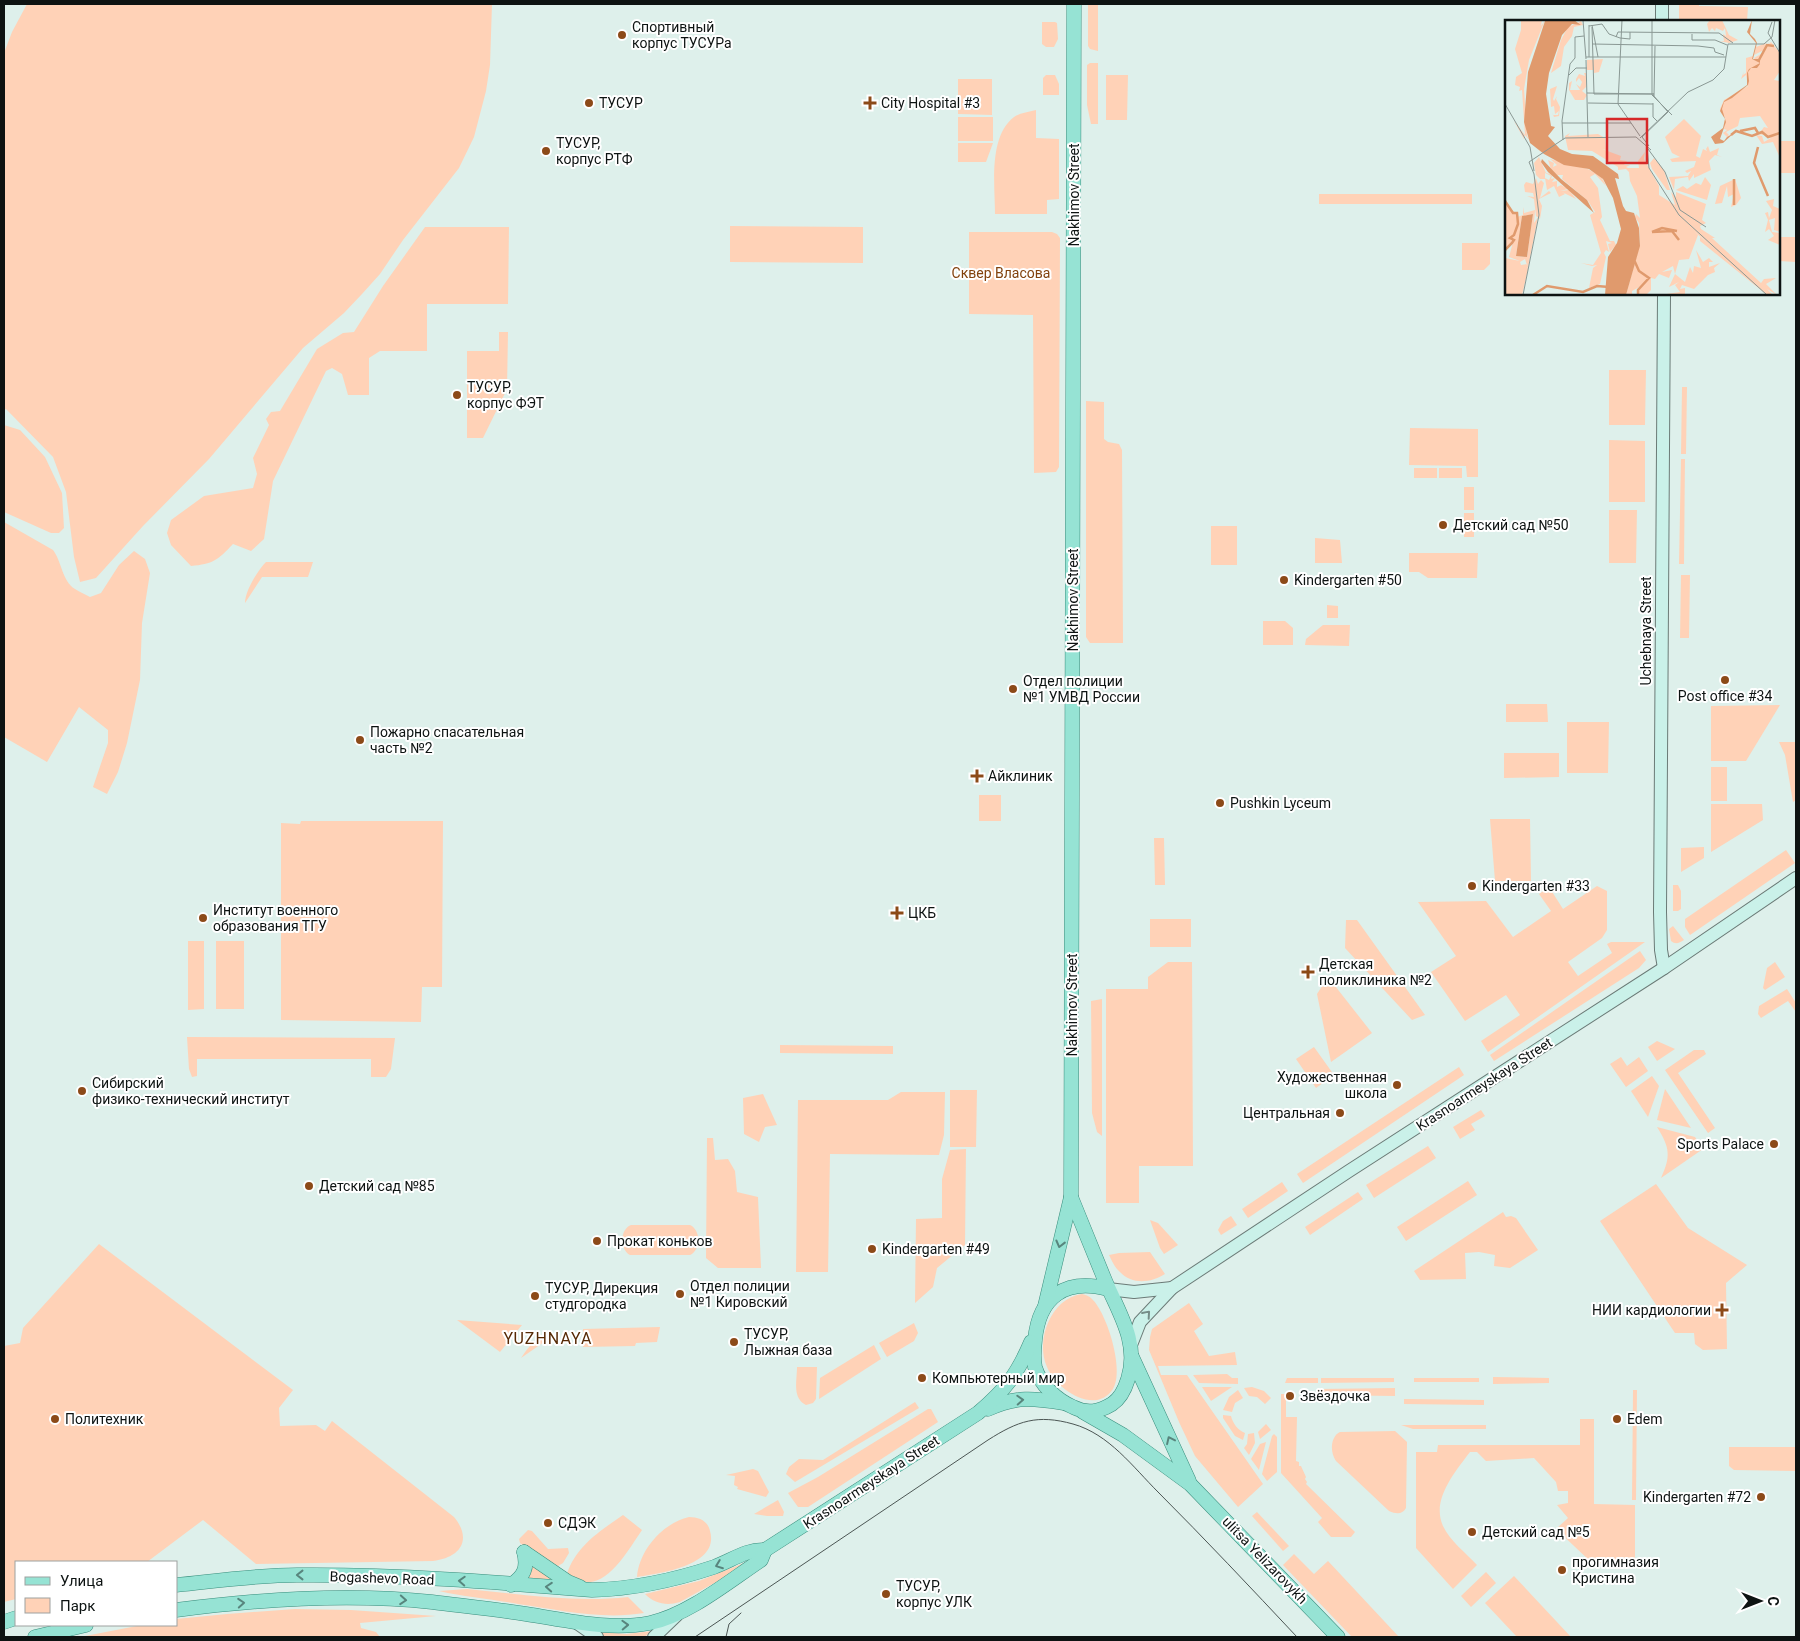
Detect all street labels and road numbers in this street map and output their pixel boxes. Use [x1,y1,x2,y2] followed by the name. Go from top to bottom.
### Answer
[1066,143,1082,247] street label: Nakhimov Street
[1065,548,1081,652] street label: Nakhimov Street
[1638,576,1654,686] street label: Uchebnaya Street
[1064,953,1080,1057] street label: Nakhimov Street
[1413,1034,1555,1134] street label: Krasnoarmeyskaya Street
[800,1432,942,1532] street label: Krasnoarmeyskaya Street
[1219,1513,1311,1607] street label: ulitsa Yelizarovykh
[329,1568,435,1588] street label: Bogashevo Road

